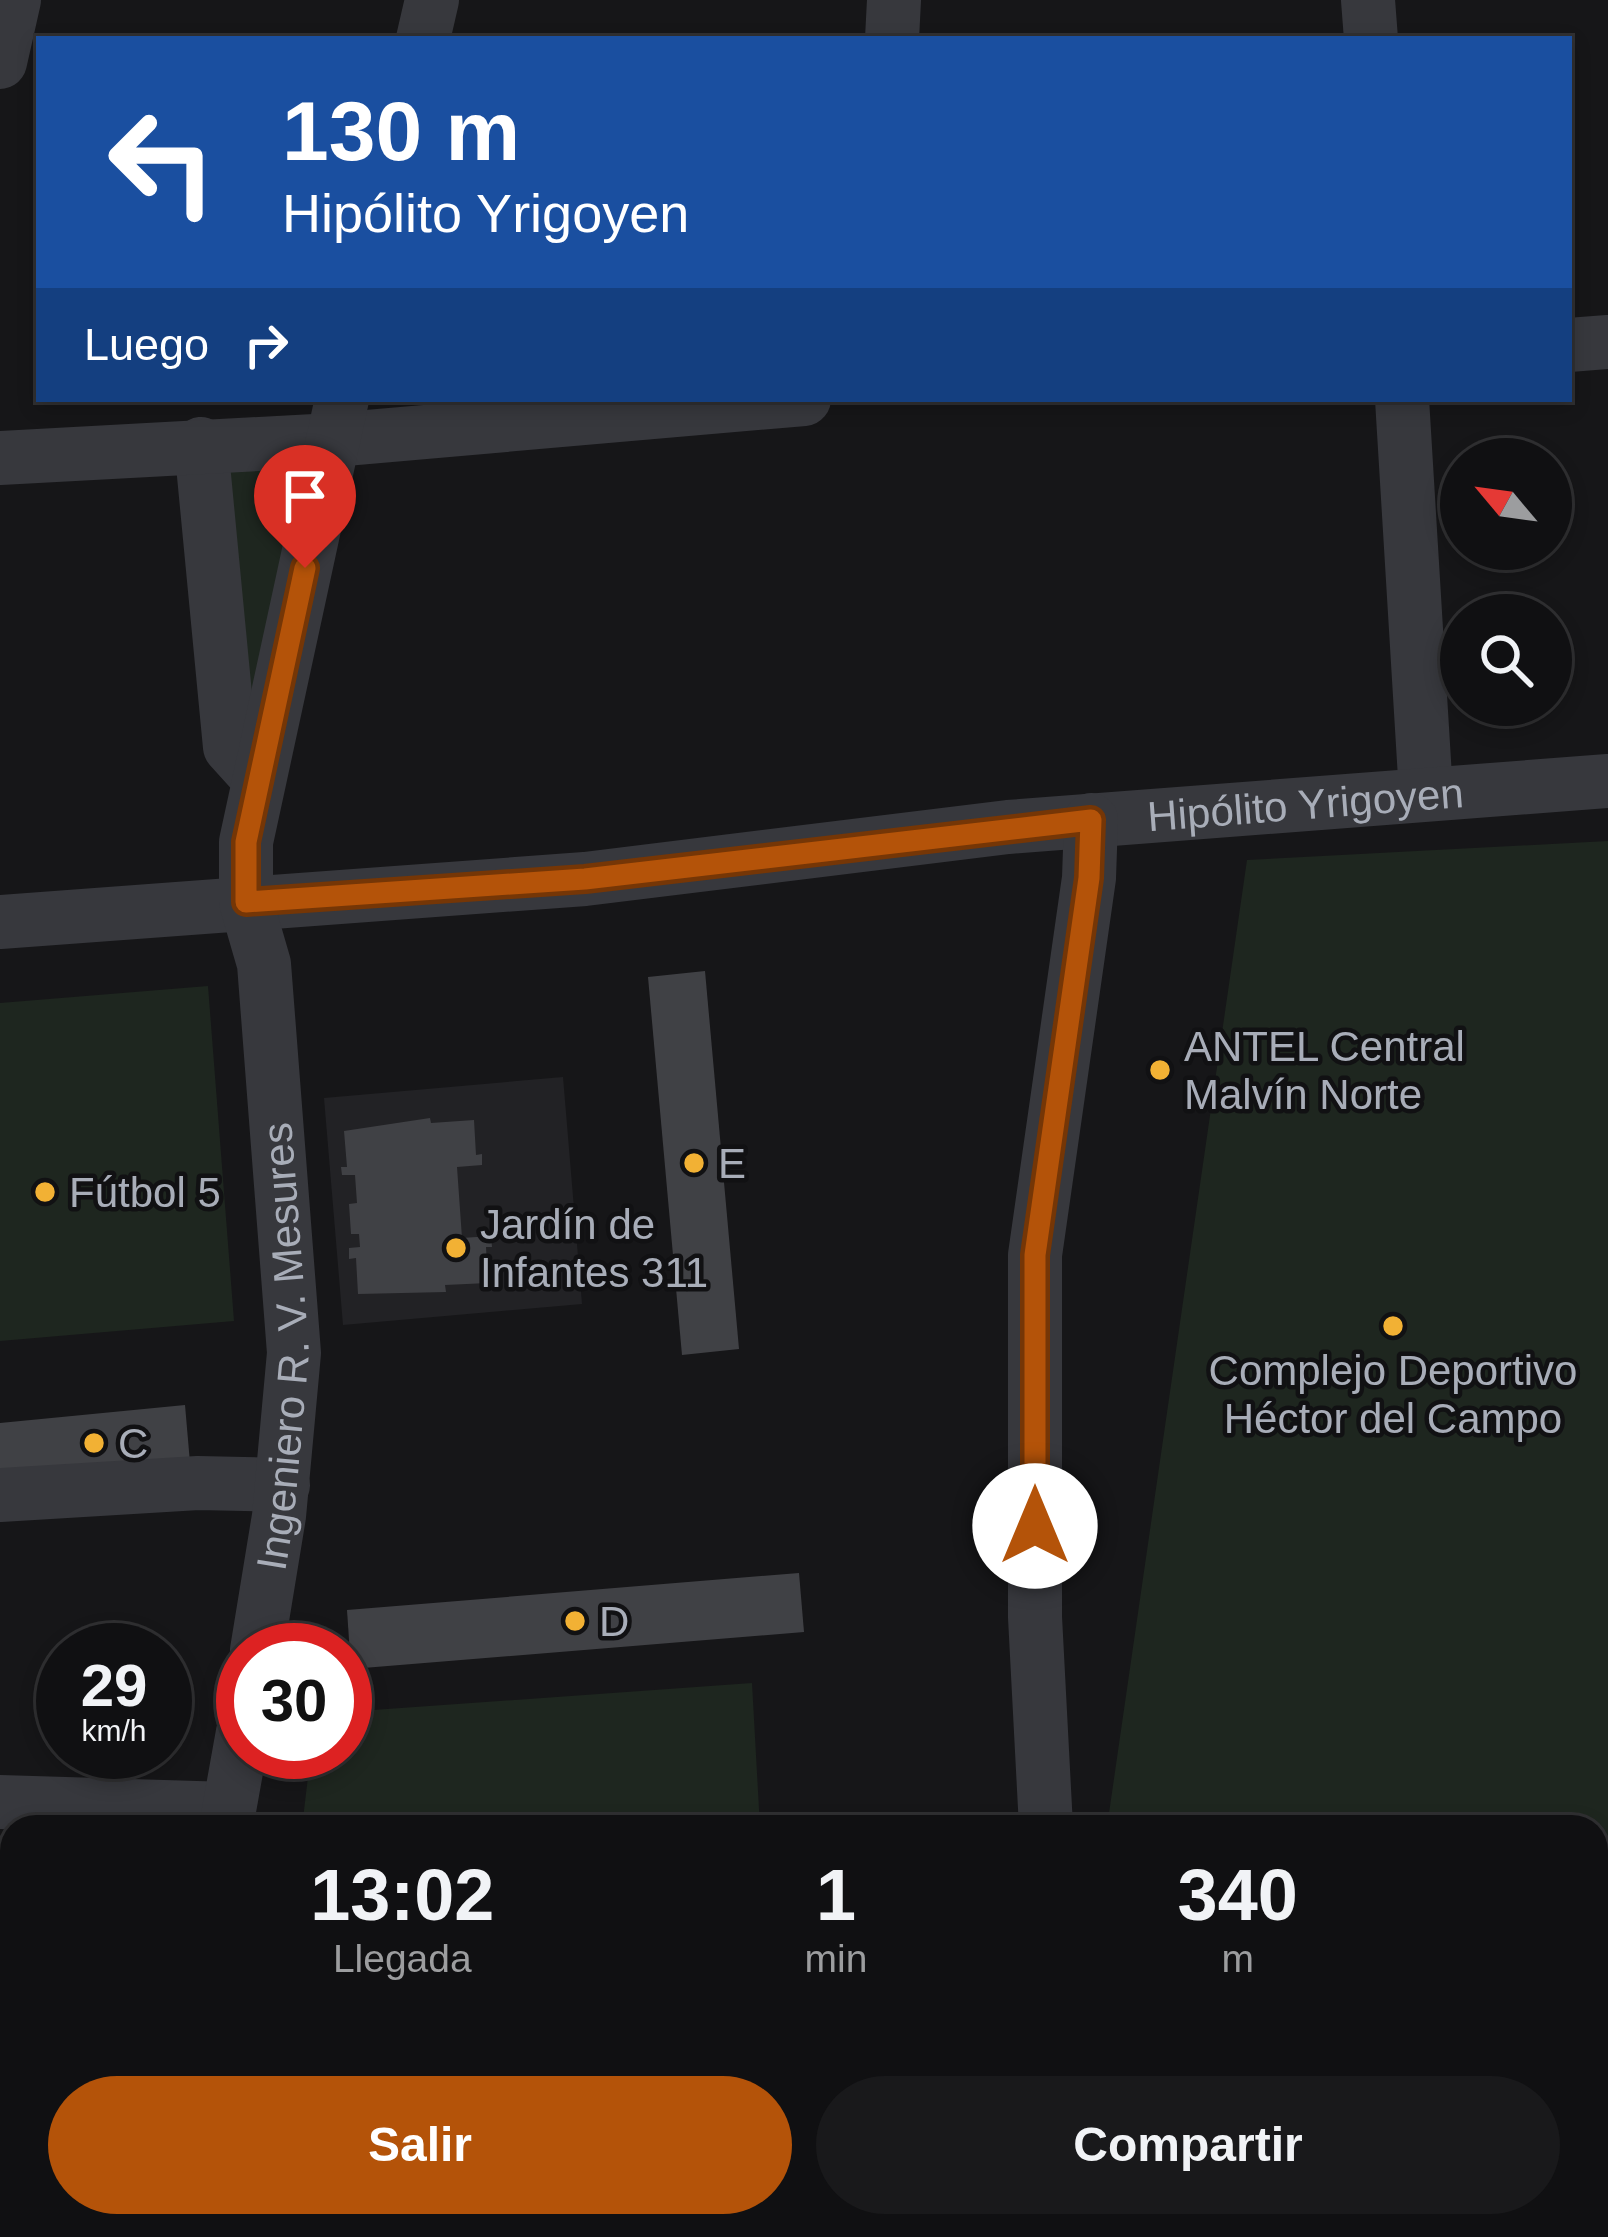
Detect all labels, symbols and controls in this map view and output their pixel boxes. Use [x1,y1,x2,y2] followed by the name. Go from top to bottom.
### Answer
[84,84,240,240] icon: left
[282,84,520,178] text: 130 m
[282,183,689,243] text: Hipólito Yrigoyen
[233,312,299,378] icon: right
[84,319,209,370] text: Luego
[1440,438,1572,570] north arrow
[1440,438,1572,726] map controls
[254,445,356,568] pin
[272,463,338,529] icon: arrive
[1440,594,1572,726] button: search
[1146,769,1465,840] street label: Hipólito Yrigoyen
[1184,1023,1465,1118] place label: ANTEL Central Malvín Norte
[1147,1057,1173,1083] marker: ANTEL Central Malvín Norte
[247,1121,318,1574] street label: Ingeniero R. V. Mesures
[718,1140,746,1187] place label: E
[681,1150,707,1176] marker: E
[69,1169,221,1216] place label: Fútbol 5
[32,1179,58,1205] marker: Fútbol 5
[480,1201,708,1296] place label: Jardín de Infantes 311
[443,1235,469,1261] marker: Jardín de Infantes 311
[1380,1313,1406,1339] marker: Complejo Deportivo Héctor del Campo
[1209,1347,1577,1442] place label: Complejo Deportivo Héctor del Campo
[118,1420,148,1467] place label: C
[81,1430,107,1456] marker: C
[972,1463,1098,1589] position arrow
[599,1598,629,1645] place label: D
[562,1608,588,1634] marker: D
[216,1623,372,1779] speed limit sign: 30
[81,1652,147,1719] text: 29
[81,1714,147,1747] text: km/h
[310,1855,494,1935] text: 13:02
[816,1855,856,1935] text: 1
[1178,1855,1298,1935] text: 340
[333,1937,472,1980] text: Llegada
[805,1937,867,1980] text: min
[1221,1937,1254,1980] text: m
[48,2076,792,2214] button: Salir
[816,2076,1560,2214] button: Compartir

